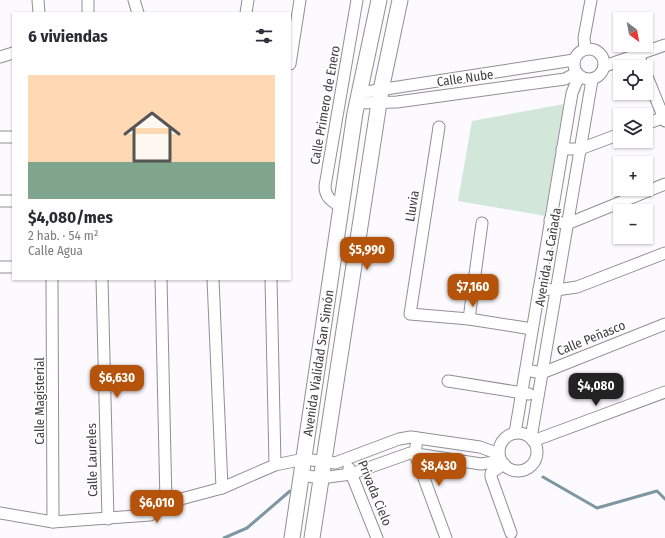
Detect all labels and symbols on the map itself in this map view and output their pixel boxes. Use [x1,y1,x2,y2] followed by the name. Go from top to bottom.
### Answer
[613,12,653,52] north arrow
[307,44,343,166] street label: Calle Primero de Enero
[436,67,494,89] street label: Calle Nube
[402,189,422,223] street label: Lluvia
[532,206,564,308] street label: Avenida La Cañada
[334,237,400,271] pin: $5,990
[440,274,506,308] pin: $7,160
[300,289,336,437] street label: Avenida Vialidad San Simón
[555,317,628,359] street label: Calle Peñasco
[32,357,47,445] street label: Calle Magisterial
[84,365,150,399] pin: $6,630
[563,373,629,407] pin: $4,080
[84,423,100,497] street label: Calle Laureles
[406,453,472,487] pin: $8,430
[355,458,395,528] street label: Privada Cielo
[124,490,190,524] pin: $6,010

